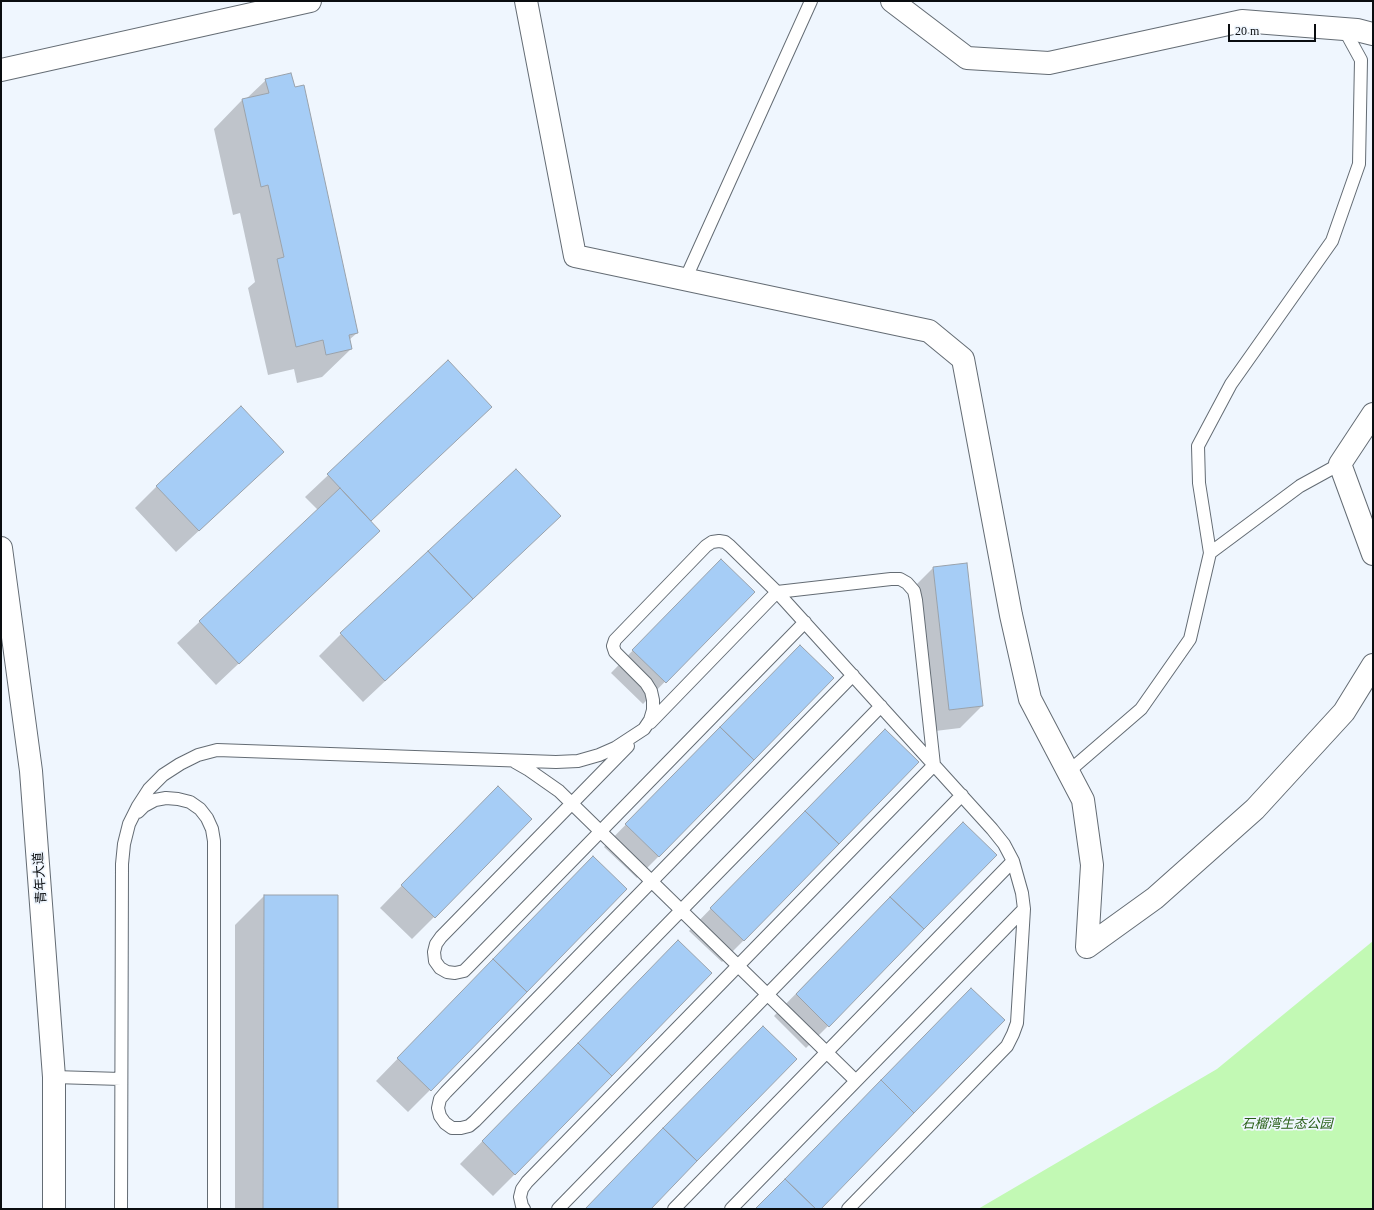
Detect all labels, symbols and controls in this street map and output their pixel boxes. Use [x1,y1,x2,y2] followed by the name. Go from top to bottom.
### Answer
[1230,16,1318,42] scale bar
[1235,24,1259,38] text: 20 m
[29,852,49,904] street label: 青年大道
[1242,1115,1332,1131] park label: 石榴湾生态公园

